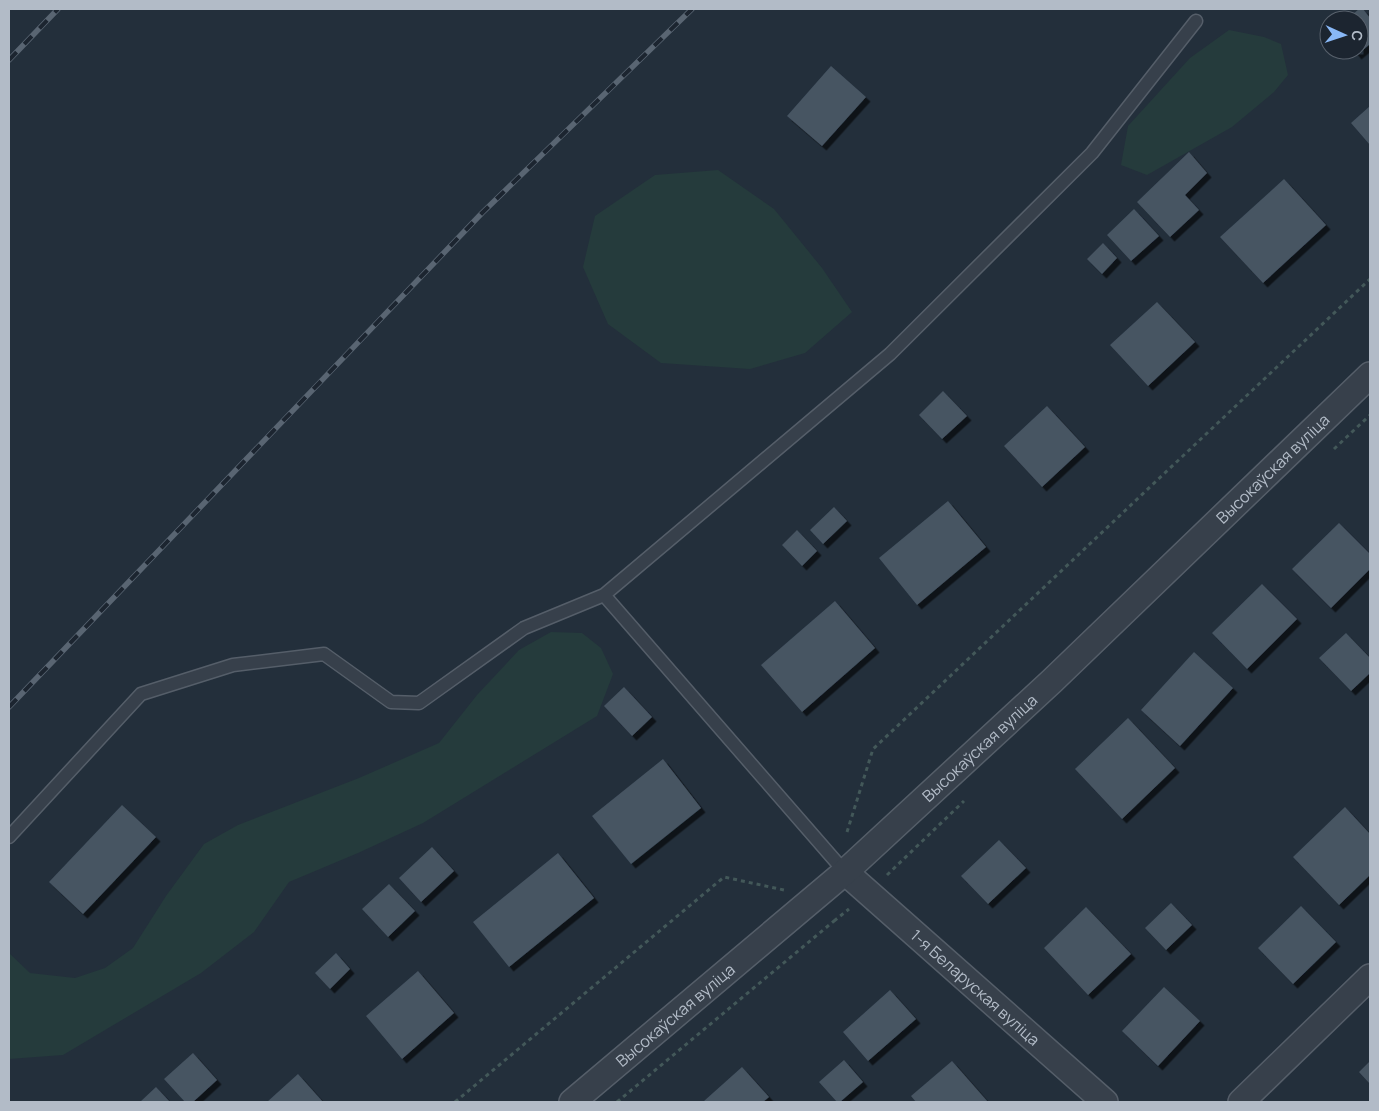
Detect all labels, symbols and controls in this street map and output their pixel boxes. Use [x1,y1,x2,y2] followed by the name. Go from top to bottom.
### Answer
[1319,10,1369,60] north arrow
[1348,30,1367,41] text: С
[1211,409,1334,528] street label: Высокаўская вуліца
[917,689,1042,807] street label: Высокаўская вуліца
[906,924,1045,1050] street label: 1-я Беларуская вуліца
[611,959,739,1072] street label: Высокаўская вуліца

